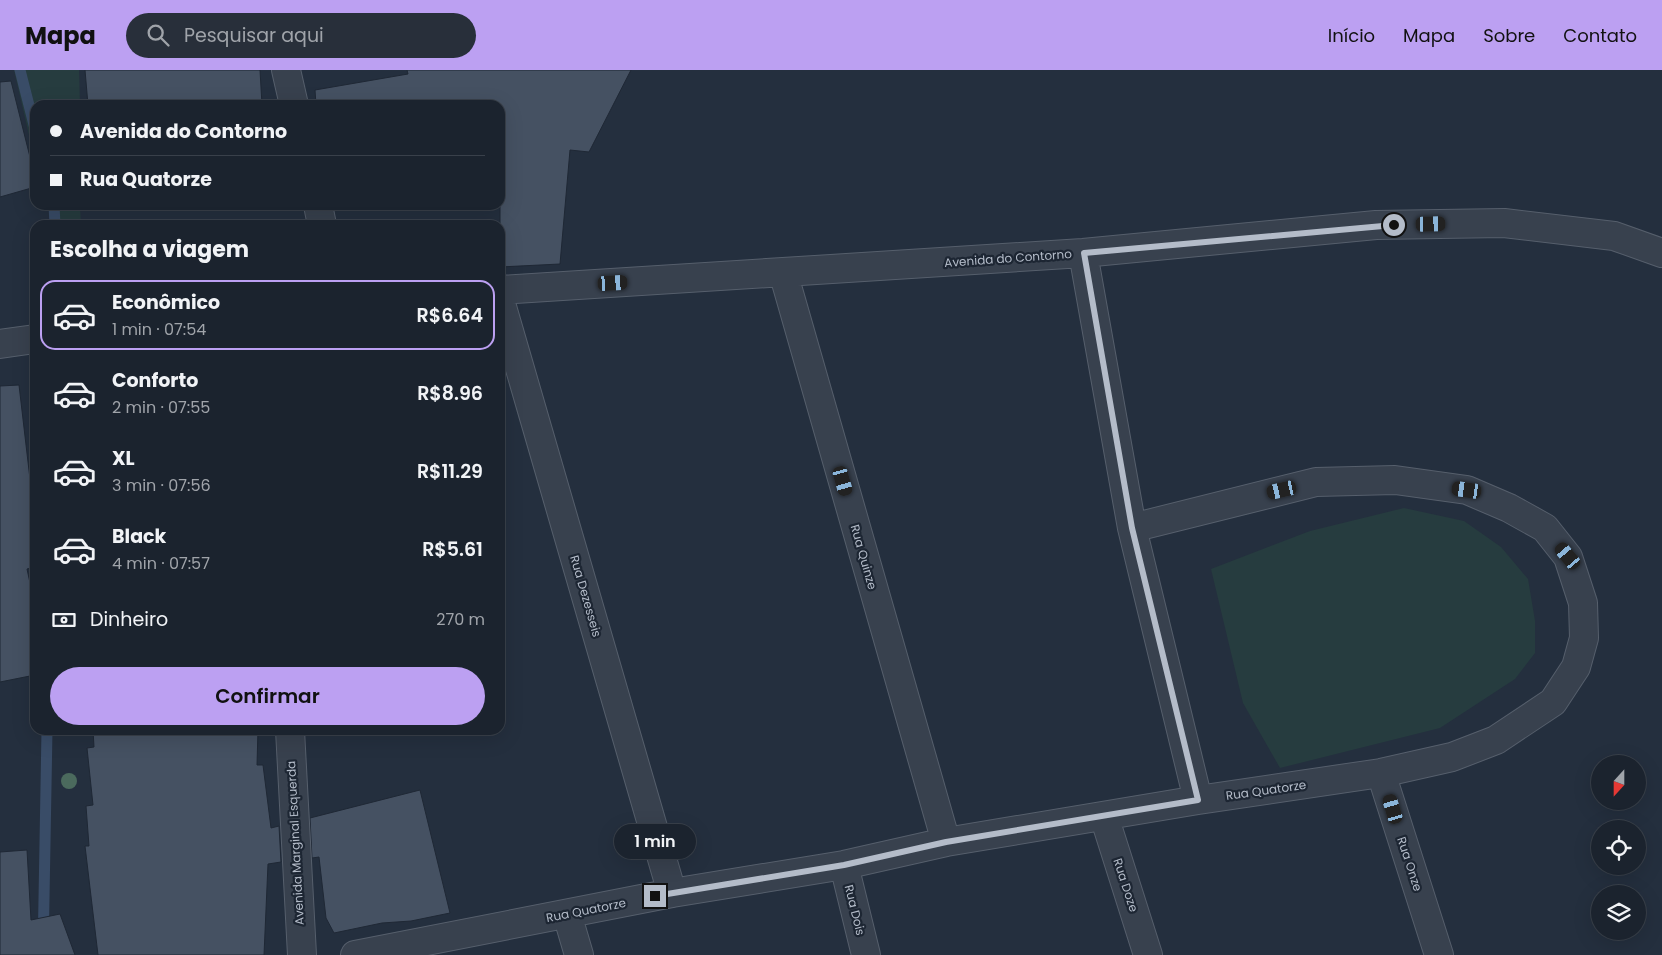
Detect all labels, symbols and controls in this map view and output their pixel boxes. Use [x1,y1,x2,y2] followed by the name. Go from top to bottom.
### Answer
[126,13,476,58] search box
[25,19,96,52] text: Mapa
[144,21,172,49] icon: search
[184,22,324,49] text: Pesquisar aqui
[1328,23,1375,48] text: Início
[1403,23,1455,48] text: Mapa
[1483,23,1535,48] text: Sobre
[1563,23,1637,48] text: Contato
[80,118,287,145] text: Avenida do Contorno
[80,166,212,193] text: Rua Quatorze
[1383,214,1405,236] route start
[1415,216,1446,232] car
[50,234,249,265] text: Escolha a viagem
[944,245,1073,271] street label: Avenida do Contorno
[597,275,628,291] car
[112,289,220,316] text: Econômico
[52,293,97,338] icon: car
[417,302,483,329] text: R$6.64
[112,318,206,341] text: 1 min · 07:54
[112,367,198,394] text: Conforto
[52,371,97,416] icon: car
[417,380,483,407] text: R$8.96
[112,396,210,419] text: 2 min · 07:55
[112,445,135,472] text: XL
[52,449,97,494] icon: car
[417,458,483,485] text: R$11.29
[831,465,854,497] car
[112,474,211,497] text: 3 min · 07:56
[1265,479,1298,501] car
[1451,480,1482,500] car
[847,522,881,592] street label: Rua Quinze
[112,523,166,550] text: Black
[52,527,97,572] icon: car
[422,536,483,563] text: R$5.61
[1552,540,1583,572] car
[112,552,210,575] text: 4 min · 07:57
[566,553,606,639] street label: Rua Dezesseis
[50,606,78,634] icon: cash
[90,606,168,633] text: Dinheiro
[436,608,485,631] text: 270 m
[50,667,485,725] button: Confirmar
[1591,755,1646,810] north arrow
[1591,755,1646,940] map controls
[282,760,308,926] street label: Avenida Marginal Esquerda
[1225,776,1307,804] street label: Rua Quatorze
[1381,792,1404,826] car
[1591,820,1646,875] button: locate
[614,824,696,858] callout: 1 min
[634,830,676,853] text: 1 min
[1393,835,1427,893] street label: Rua Onze
[1109,856,1143,914] street label: Rua Doze
[841,883,869,937] street label: Rua Dois
[644,885,666,907] route end
[1591,885,1646,940] button: layers
[545,894,627,926] street label: Rua Quatorze

